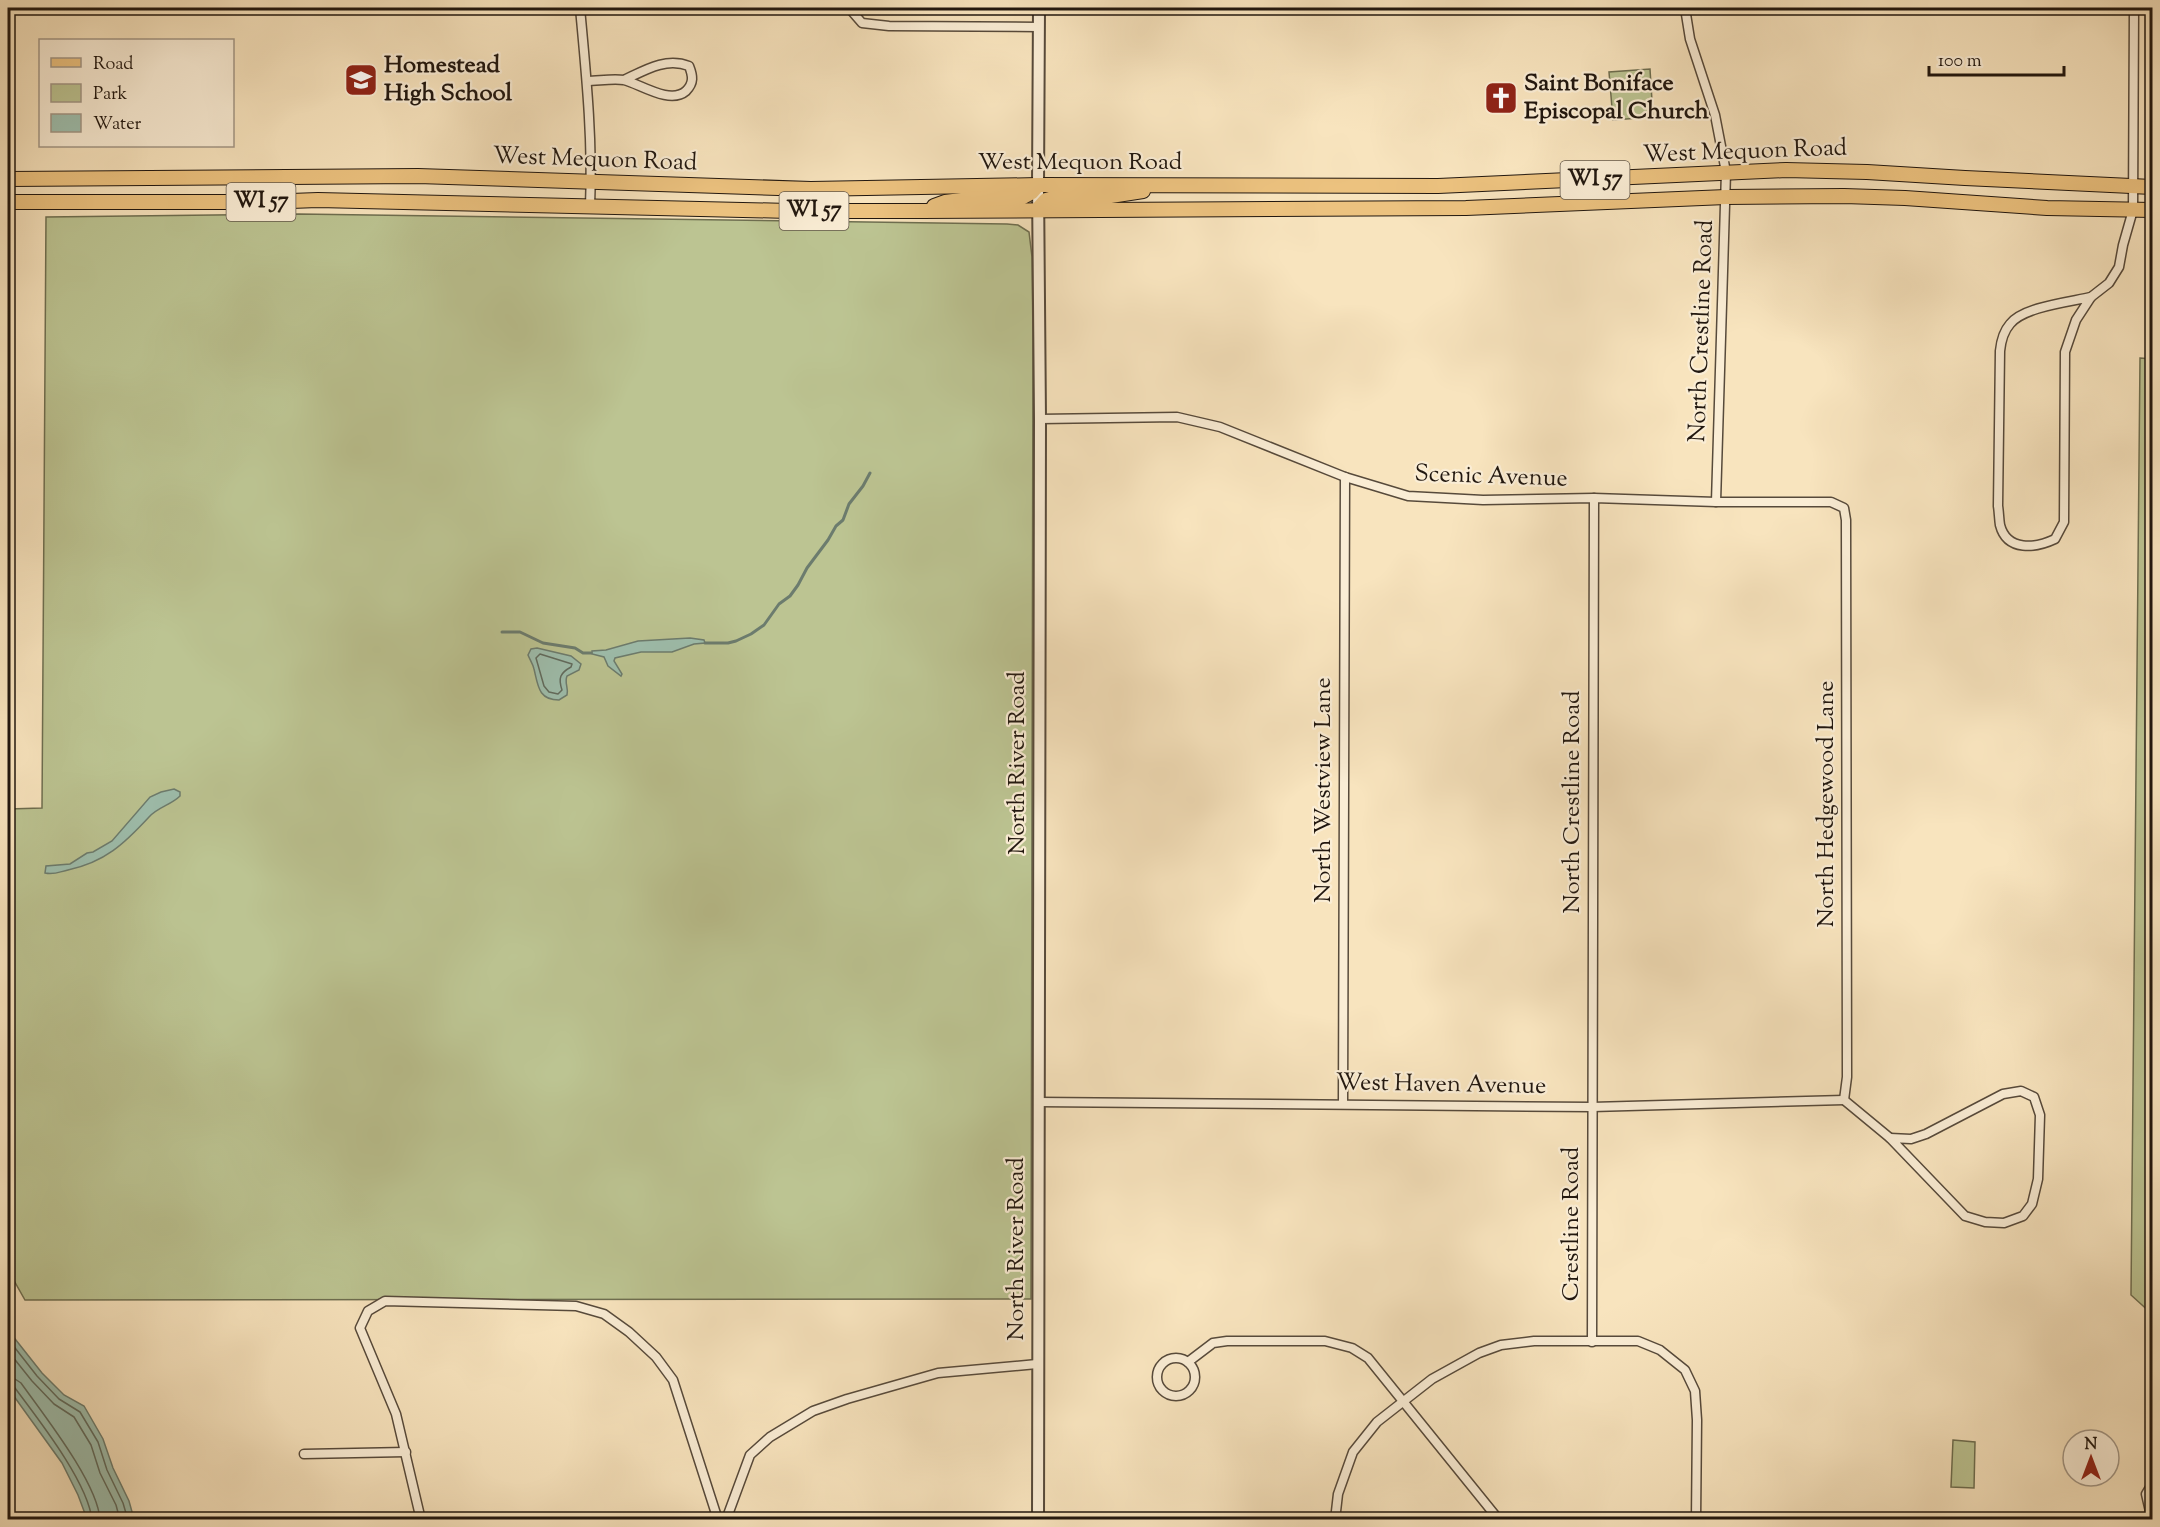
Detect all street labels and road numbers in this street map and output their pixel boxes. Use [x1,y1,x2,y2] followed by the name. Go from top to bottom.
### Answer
[1642,131,1848,173] street label: West Mequon Road
[492,139,698,181] street label: West Mequon Road
[978,146,1183,180] street label: West Mequon Road
[1560,161,1630,199] road number: WI 57
[226,183,296,221] road number: WI 57
[780,192,848,230] road number: WI 57
[1681,219,1723,443] street label: North Crestline Road
[1414,457,1568,497] street label: Scenic Avenue
[1001,671,1035,855] street label: North River Road
[1307,677,1341,903] street label: North Westview Lane
[1810,680,1844,928] street label: North Hedgewood Lane
[1556,690,1590,913] street label: North Crestline Road
[1335,1066,1547,1104] street label: West Haven Avenue
[1555,1146,1589,1301] street label: Crestline Road
[1000,1157,1034,1341] street label: North River Road

